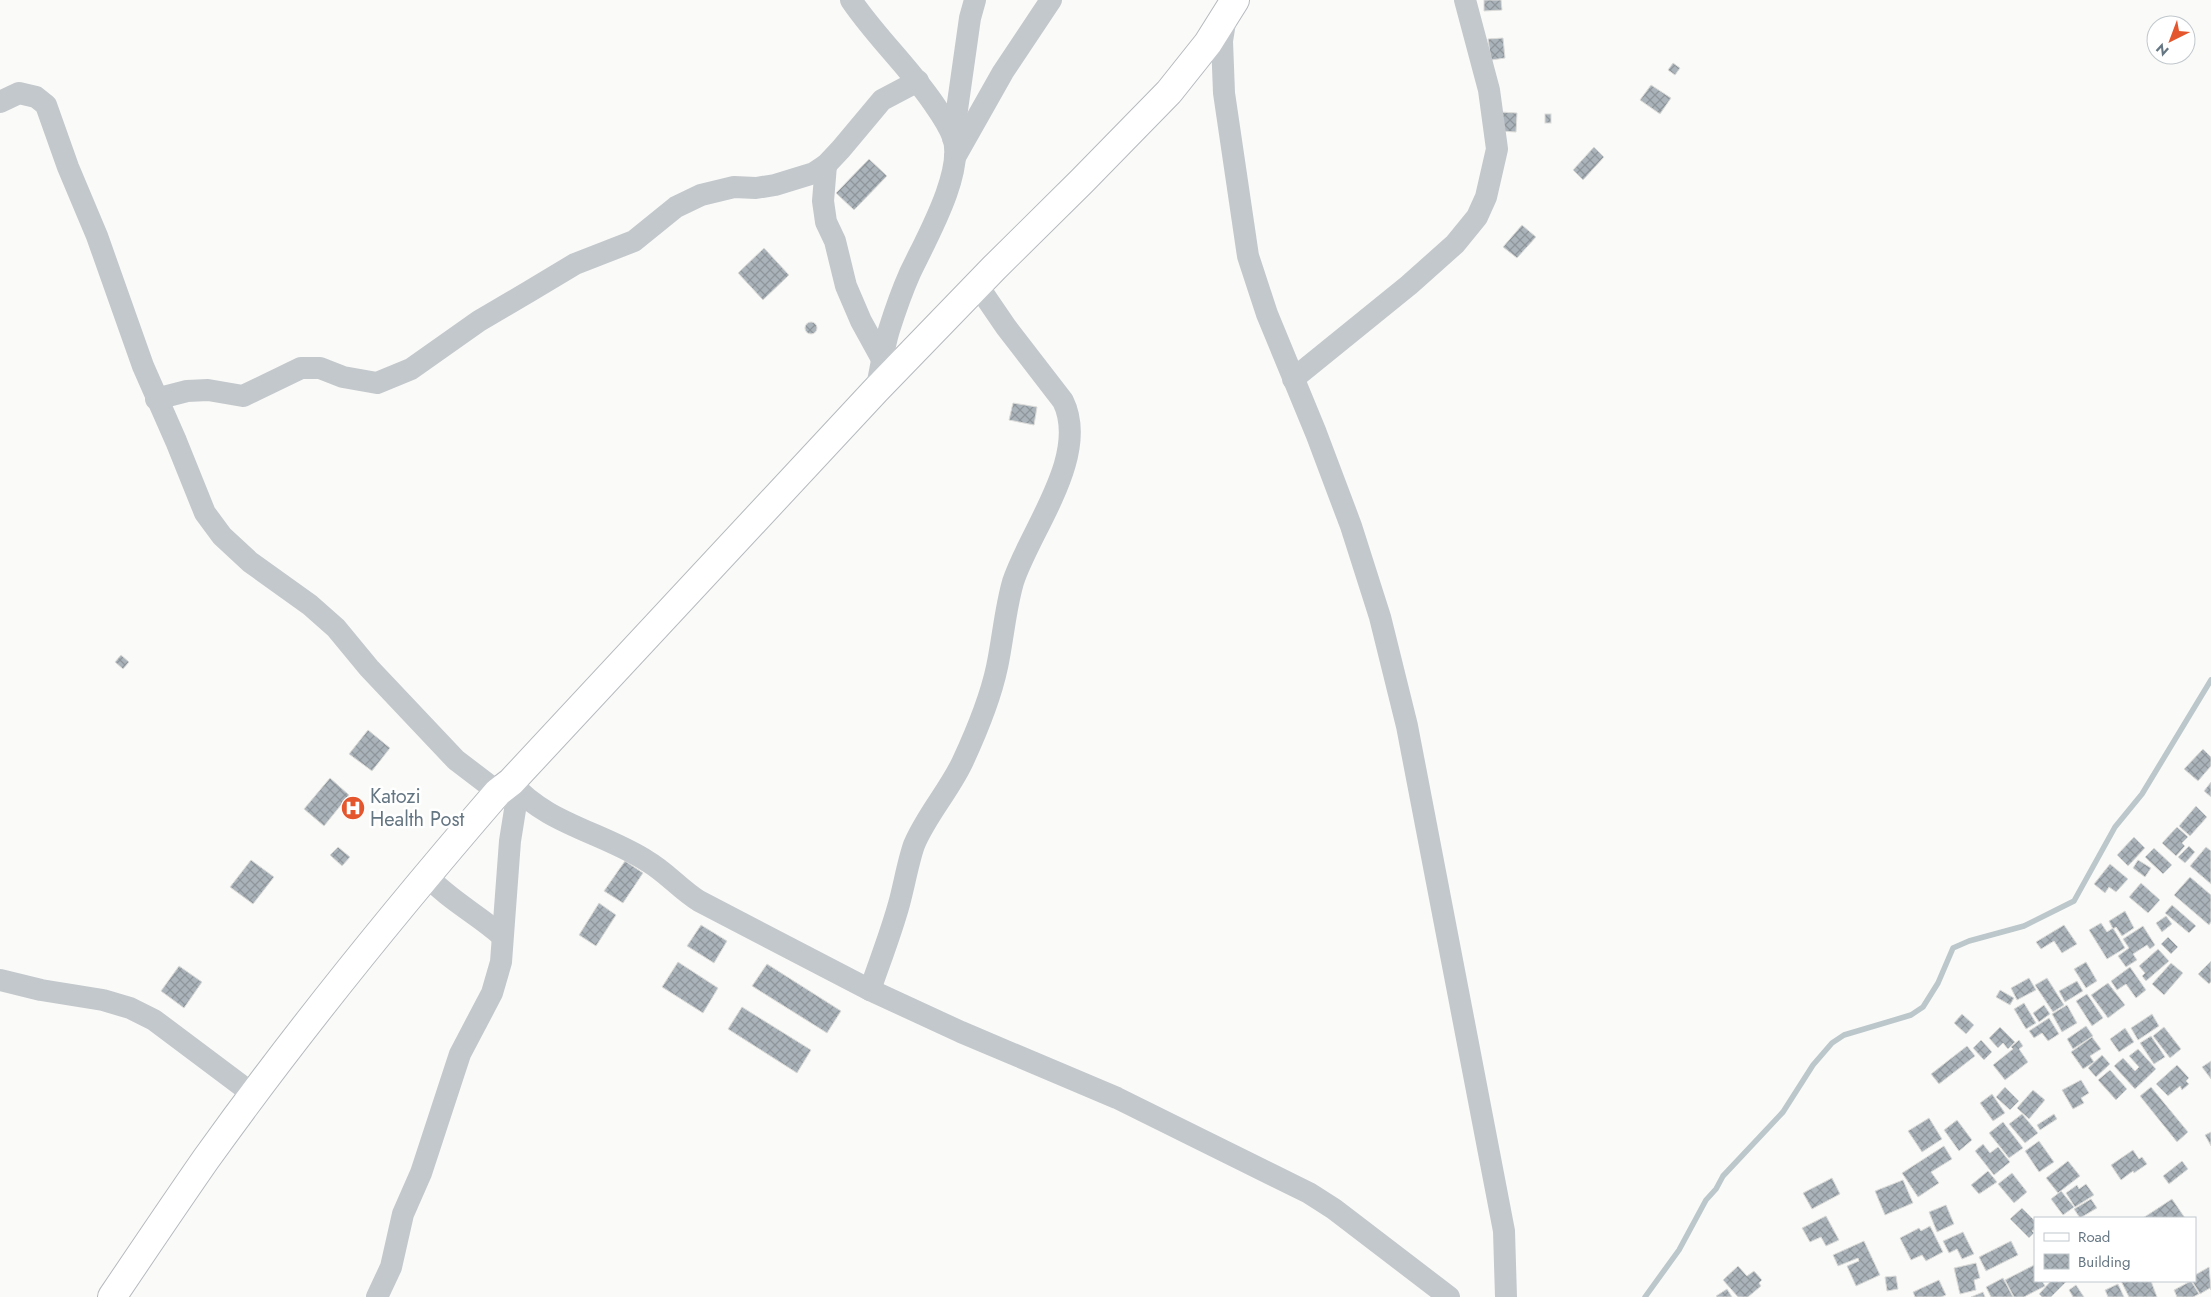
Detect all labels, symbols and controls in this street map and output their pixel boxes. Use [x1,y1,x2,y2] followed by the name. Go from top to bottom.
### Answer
[2146,15,2196,65] north arrow
[2151,39,2173,61] text: N
[370,782,464,834] place label: Katozi Health Post
[340,795,366,821] hospital icon: Katozi Health Post
[2034,1217,2196,1282] legend
[2078,1226,2110,1248] text: Road
[2078,1251,2130,1273] text: Building

